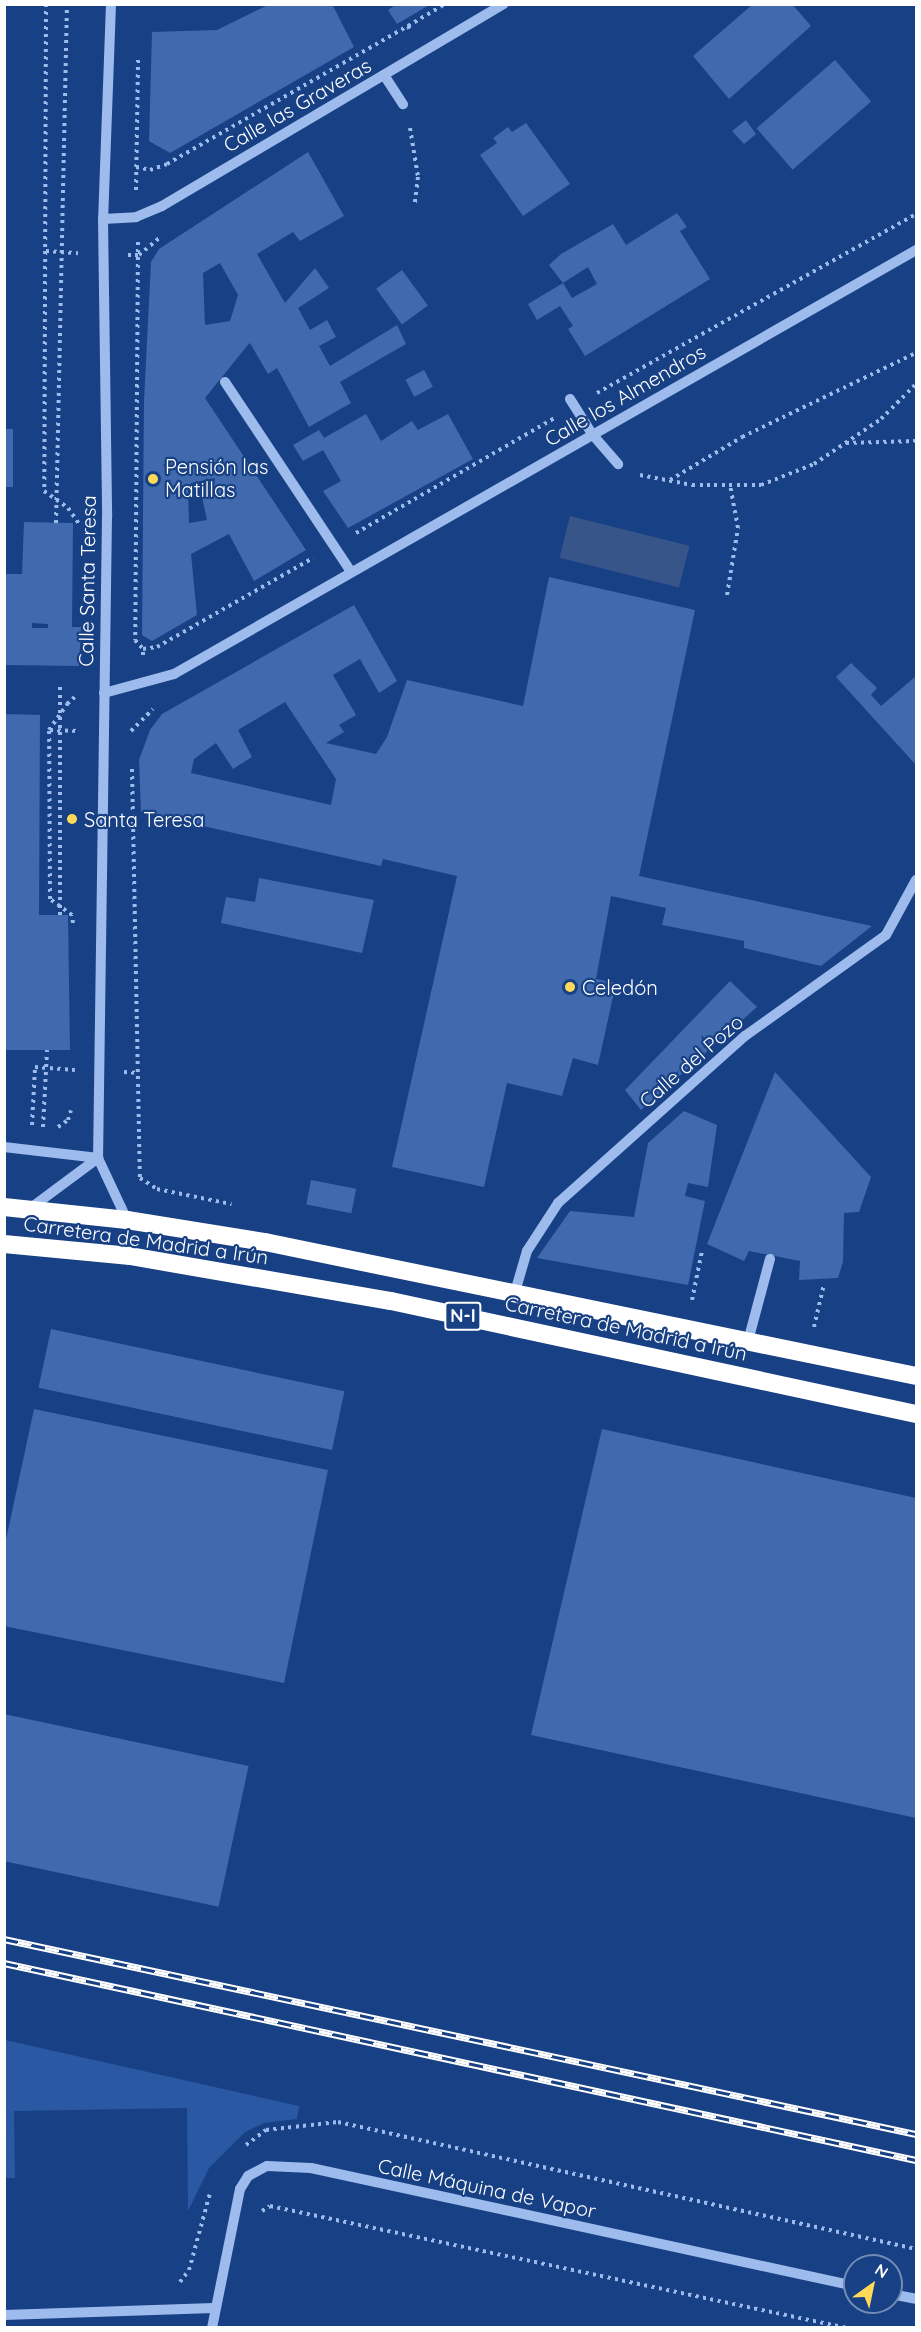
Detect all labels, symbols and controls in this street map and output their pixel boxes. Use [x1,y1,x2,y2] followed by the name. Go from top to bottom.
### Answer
[219,53,375,157] street label: Calle las Graveras
[540,339,710,451] street label: Calle los Almendros
[165,455,268,502] place label: Pensión las Matillas
[146,472,160,486] marker: Pensión las Matillas
[74,495,100,667] street label: Calle Santa Teresa
[84,807,204,831] place label: Santa Teresa
[65,812,79,826] marker: Santa Teresa
[582,975,658,999] place label: Celedón
[563,980,577,994] marker: Celedón
[634,1009,748,1113] street label: Calle del Pozo
[22,1211,270,1269] street label: Carretera de Madrid a Irún
[503,1291,749,1365] street label: Carretera de Madrid a Irún
[444,1301,482,1331] road number: N-I
[376,2153,598,2223] street label: Calle Máquina de Vapor
[843,2254,903,2314] north arrow
[871,2259,892,2282] text: N

